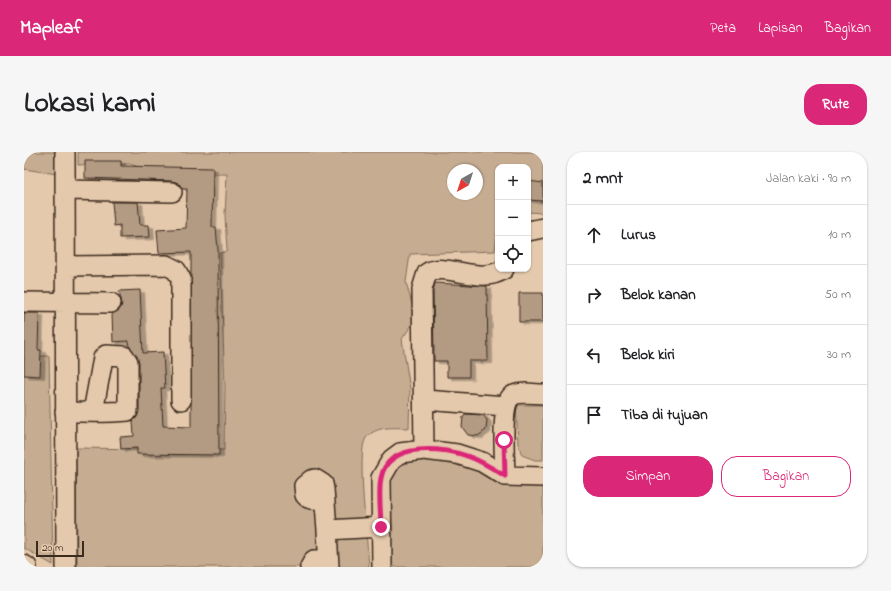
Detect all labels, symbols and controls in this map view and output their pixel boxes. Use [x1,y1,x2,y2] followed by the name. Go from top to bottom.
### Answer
[20,15,82,42] text: Mapleaf
[710,18,736,39] text: Peta
[758,18,803,39] text: Lapisan
[825,18,871,39] text: Bagikan
[24,84,156,125] text: Lokasi kami
[804,84,867,125] button: Rute
[447,164,483,200] north arrow
[495,164,531,272] map controls
[495,164,531,200] button: +
[583,166,623,191] text: 2 mnt
[766,169,851,188] text: Jalan kaki · 90 m
[495,200,531,236] button: −
[583,224,605,246] icon: ahead
[621,224,656,246] text: Lurus
[828,225,851,244] text: 10 m
[495,236,531,272] button: locate
[583,284,605,306] icon: right
[621,284,696,306] text: Belok kanan
[825,285,851,304] text: 50 m
[583,344,605,366] icon: left
[621,344,675,366] text: Belok kiri
[827,345,851,364] text: 30 m
[583,404,605,426] icon: arrive
[621,404,708,426] text: Tiba di tujuan
[495,431,513,449] route start
[583,456,713,497] button: Simpan
[721,456,851,497] button: Bagikan
[372,518,390,536] route end
[36,539,84,558] scale bar
[42,540,64,556] text: 20 m

